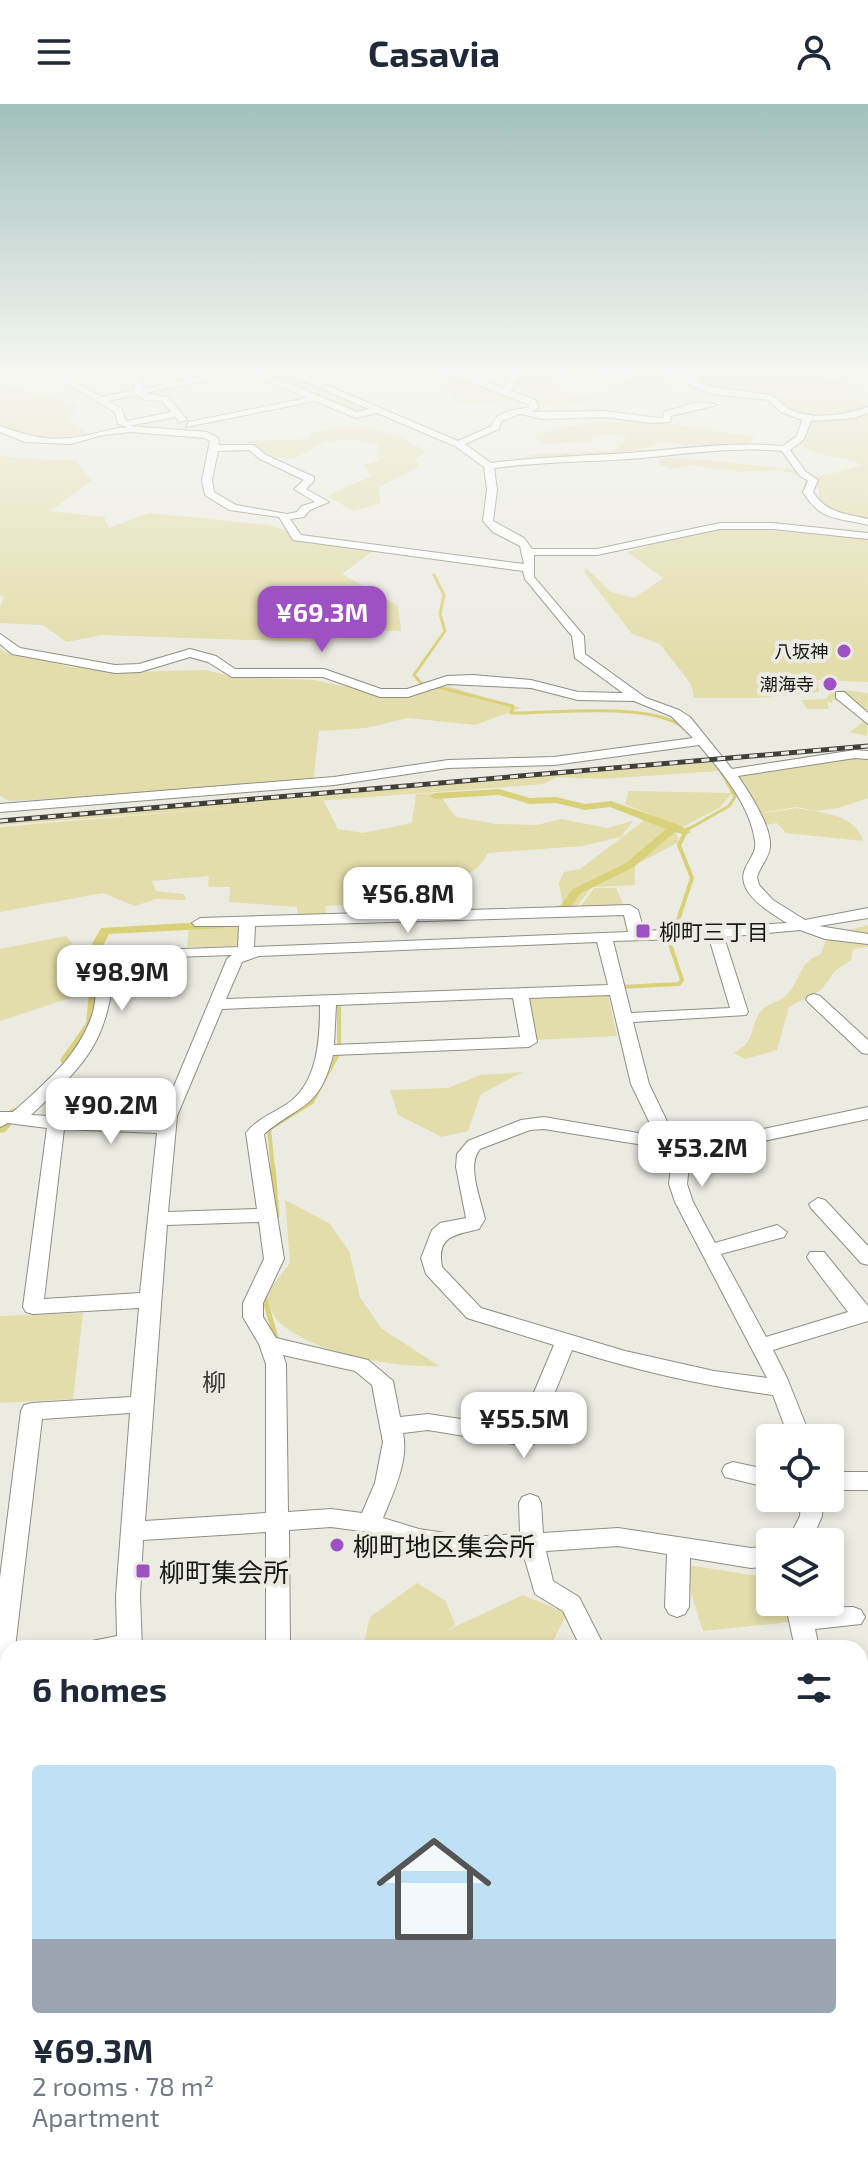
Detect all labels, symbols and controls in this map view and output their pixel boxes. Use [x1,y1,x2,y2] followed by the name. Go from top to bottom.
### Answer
[32,30,76,74] icon: menu
[792,30,836,74] icon: person
[368,31,500,74] text: Casavia
[257,586,387,654] pin: ¥69.3M
[276,596,368,627] text: ¥69.3M
[774,640,828,662] place label: 八坂神
[835,642,853,660] marker: 八坂神
[760,673,814,695] place label: 潮海寺
[821,675,839,693] marker: 潮海寺
[343,867,473,935] pin: ¥56.8M
[361,877,455,908] text: ¥56.8M
[659,918,769,944] place label: 柳町三丁目
[634,922,652,940] marker: 柳町三丁目
[57,945,187,1013] pin: ¥98.9M
[75,955,169,986] text: ¥98.9M
[46,1078,176,1146] pin: ¥90.2M
[64,1088,158,1119] text: ¥90.2M
[637,1121,767,1189] pin: ¥53.2M
[656,1131,748,1162] text: ¥53.2M
[202,1367,226,1396] district label: 柳
[459,1392,589,1460] pin: ¥55.5M
[479,1402,569,1433] text: ¥55.5M
[756,1424,844,1616] map controls
[756,1424,844,1512] button: locate
[756,1528,844,1616] button: layers
[353,1530,535,1561] place label: 柳町地区集会所
[328,1536,346,1554] marker: 柳町地区集会所
[159,1556,289,1587] place label: 柳町集会所
[134,1562,152,1580] marker: 柳町集会所
[792,1666,836,1710] icon: filters
[32,1668,167,1709] text: 6 homes
[362,1817,506,1961] icon: home
[32,2029,153,2070] text: ¥69.3M
[32,2070,214,2101] text: 2 rooms · 78 m²
[32,2101,160,2132] text: Apartment

